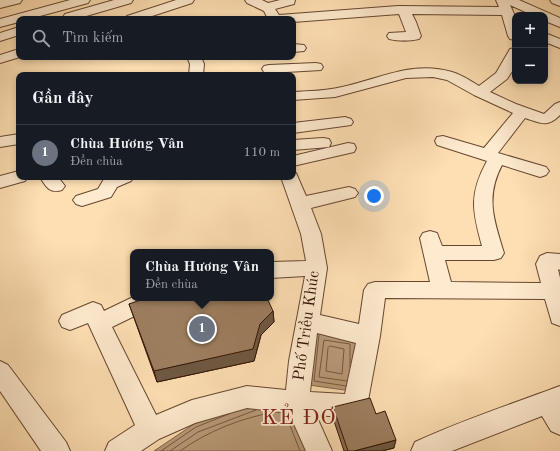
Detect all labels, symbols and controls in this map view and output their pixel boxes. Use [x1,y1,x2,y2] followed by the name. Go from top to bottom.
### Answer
[512,12,548,84] map controls
[512,12,548,48] button: +
[16,16,296,60] search box
[30,27,52,49] icon: search
[62,31,124,46] text: Tìm kiếm
[512,48,548,84] button: −
[32,90,93,107] text: Gần đây
[70,137,184,152] text: Chùa Hương Vân
[41,146,49,159] text: 1
[243,146,280,159] text: 110 m
[70,155,123,168] text: Đền chùa
[364,186,384,206] your location
[130,249,274,301] popup
[145,260,259,275] text: Chùa Hương Vân
[288,269,323,382] street label: Phố Triều Khúc
[145,278,198,291] text: Đền chùa
[189,314,215,344] pin: 1
[261,403,337,429] district label: KẺ ĐƠ

